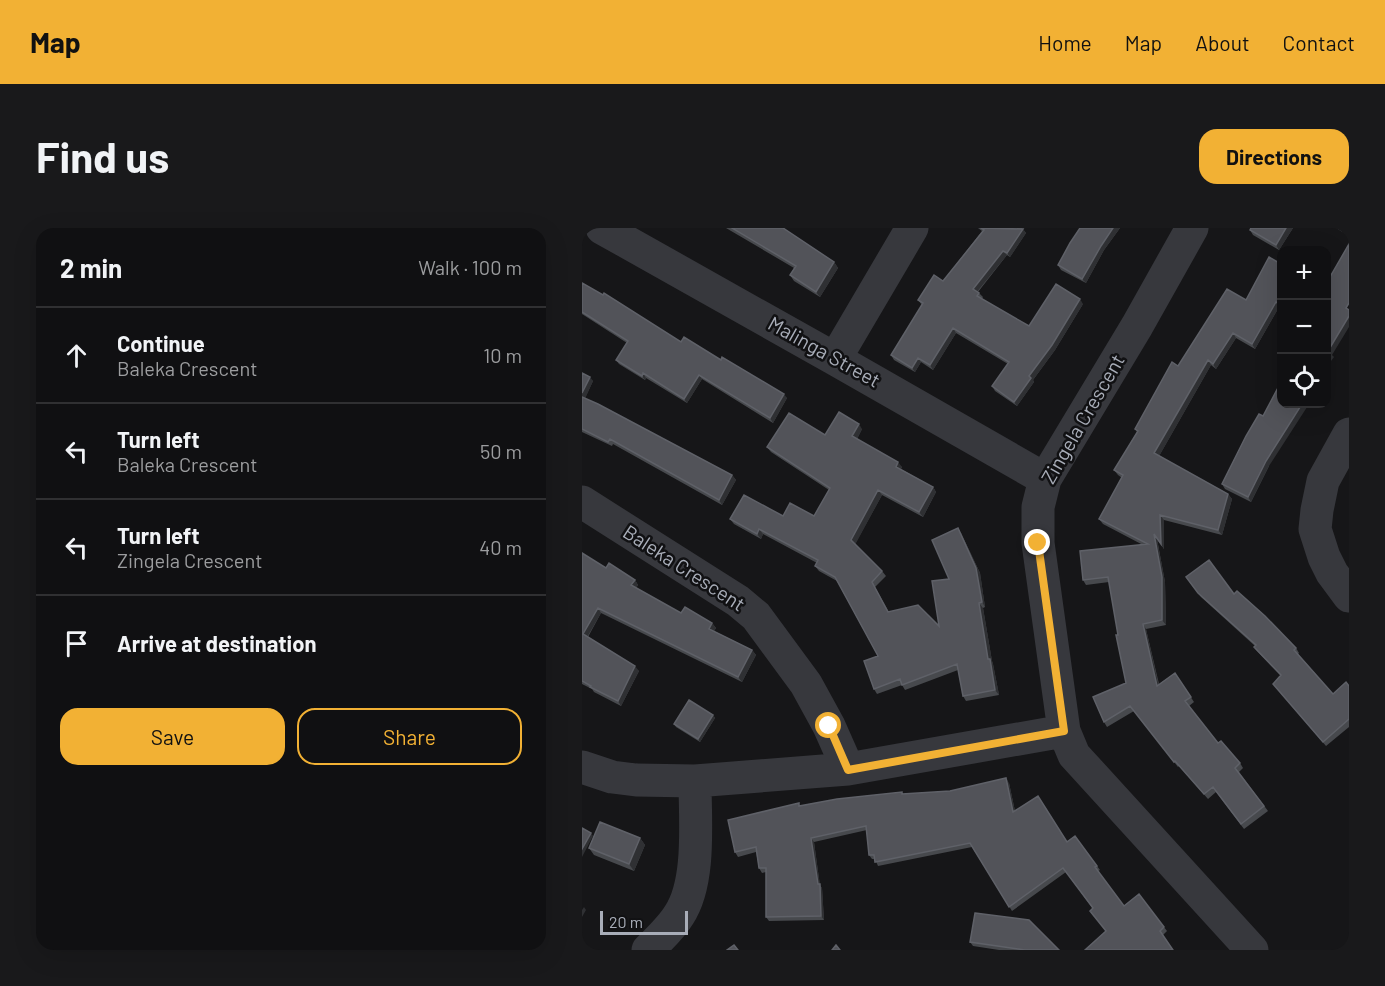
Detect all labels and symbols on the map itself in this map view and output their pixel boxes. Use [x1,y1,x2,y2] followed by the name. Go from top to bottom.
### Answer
[764,310,885,392] street label: Malinga Street
[1035,349,1129,488] street label: Zingela Crescent
[619,519,750,615] street label: Baleka Crescent
[1024,529,1050,555] route end
[815,712,841,738] route start
[600,908,688,936] scale bar

